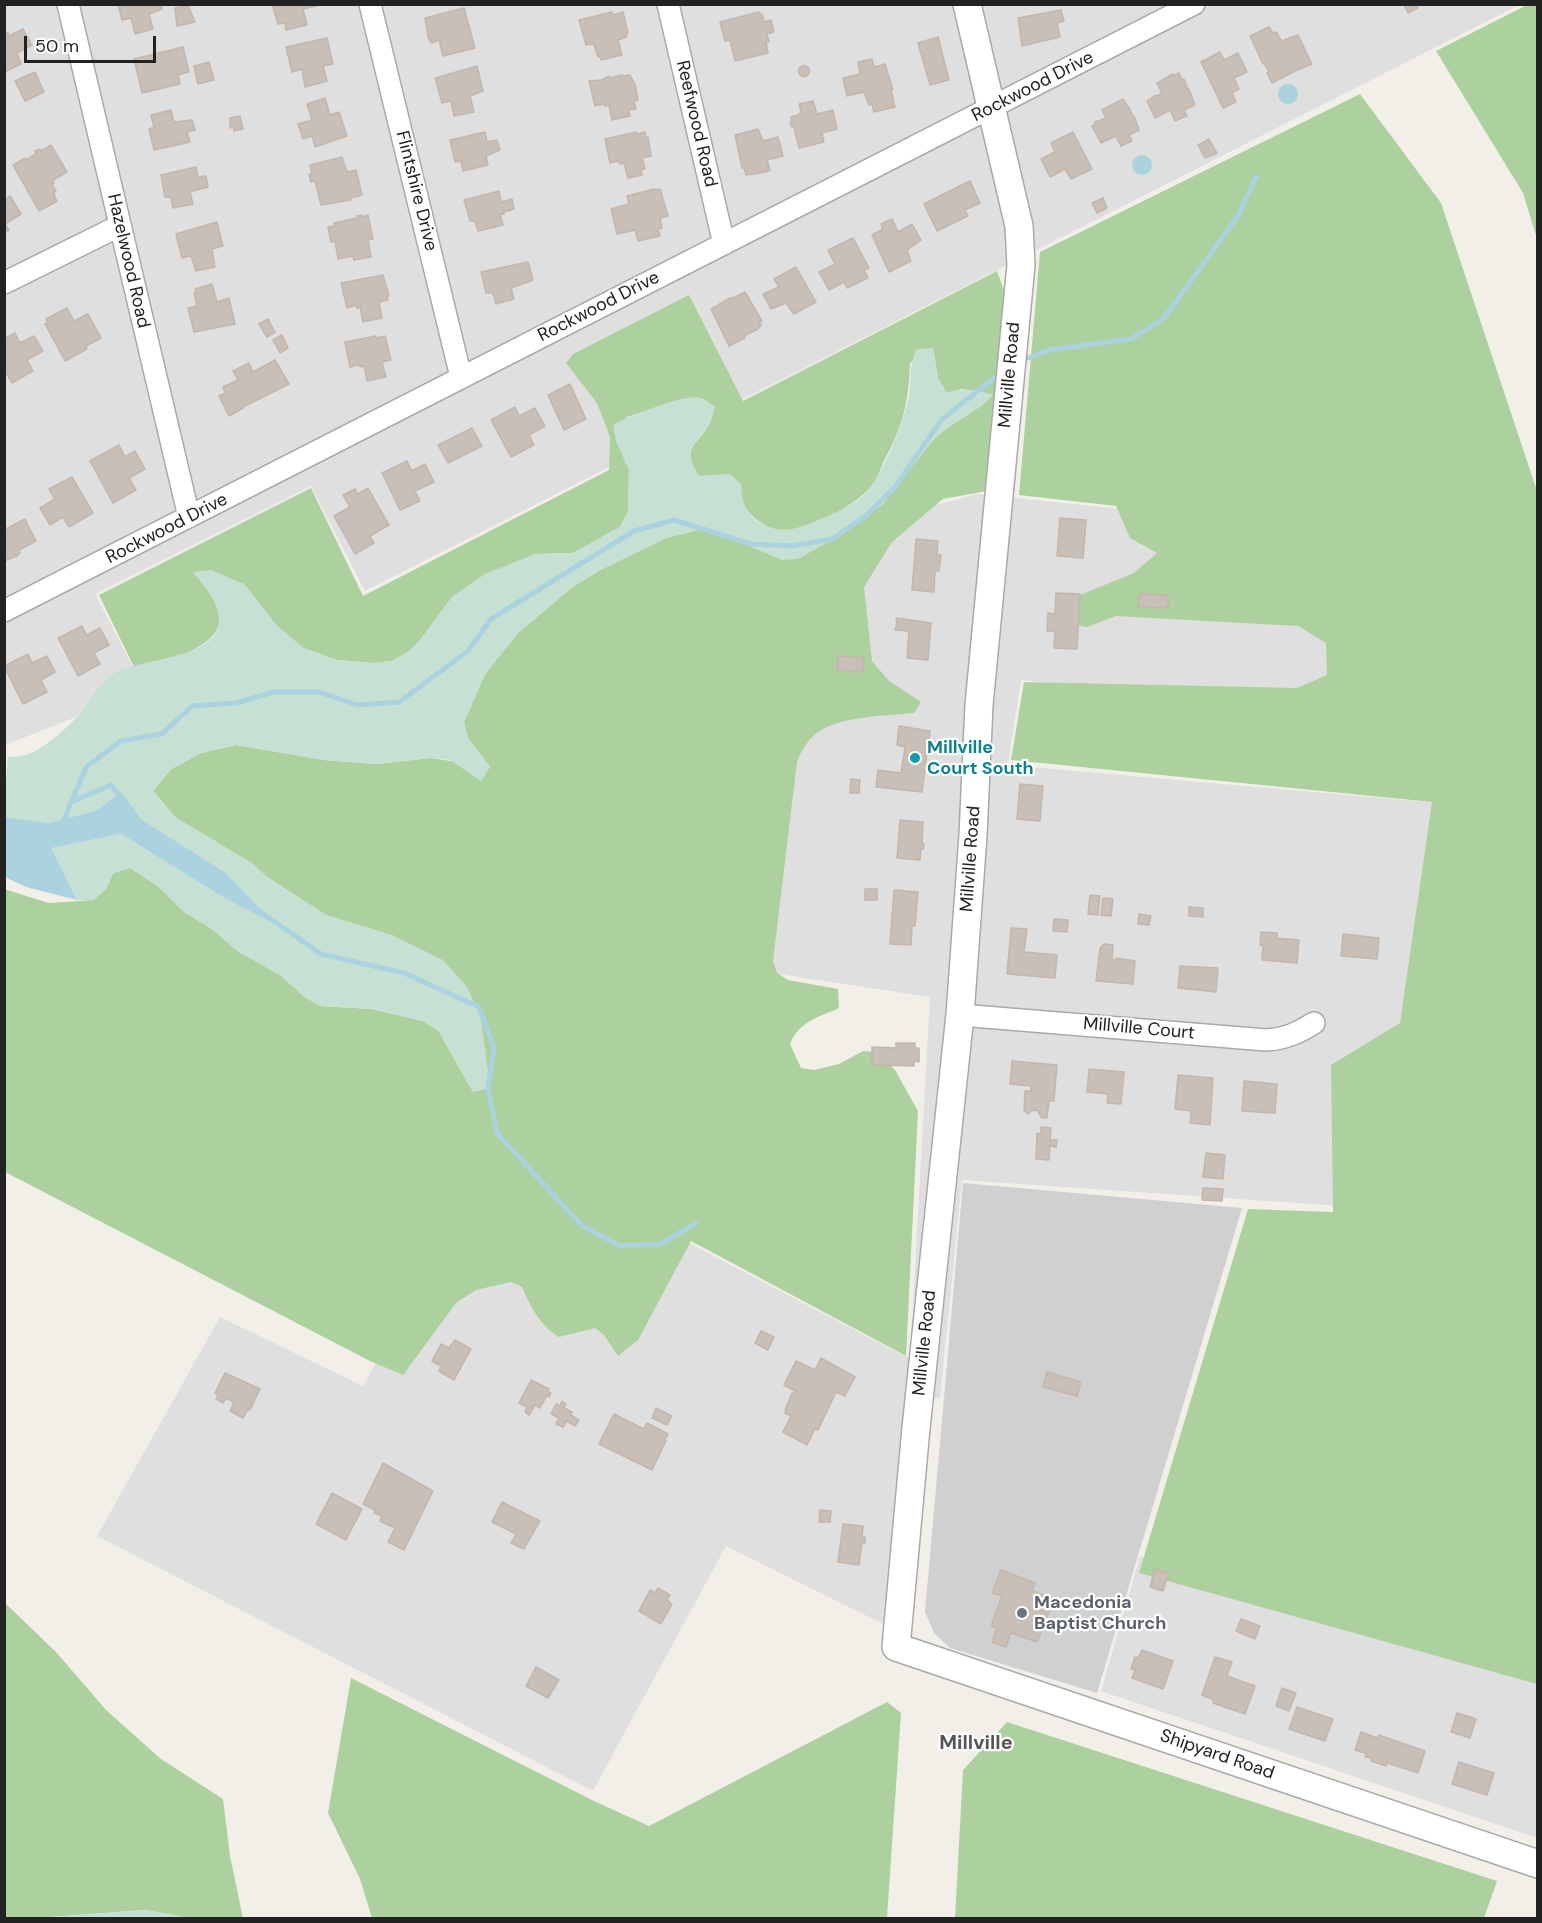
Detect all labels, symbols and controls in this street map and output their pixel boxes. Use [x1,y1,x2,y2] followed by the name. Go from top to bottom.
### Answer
[27,24,159,62] scale bar
[35,34,79,58] text: 50 m
[969,47,1097,127] street label: Rockwood Drive
[671,59,721,189] street label: Reefwood Road
[391,129,441,253] street label: Flintshire Drive
[102,192,154,330] street label: Hazelwood Road
[535,267,663,347] street label: Rockwood Drive
[995,321,1025,429] street label: Millville Road
[103,489,231,569] street label: Rockwood Drive
[927,737,1034,780] place label: Millville Court South
[908,751,922,765] marker: Millville Court South
[957,805,985,913] street label: Millville Road
[1082,1013,1196,1045] street label: Millville Court
[909,1289,941,1397] street label: Millville Road
[1034,1592,1166,1634] place label: Macedonia Baptist Church
[1015,1606,1029,1620] marker: Macedonia Baptist Church
[1157,1725,1277,1785] street label: Shipyard Road
[939,1732,1013,1756] district label: Millville

